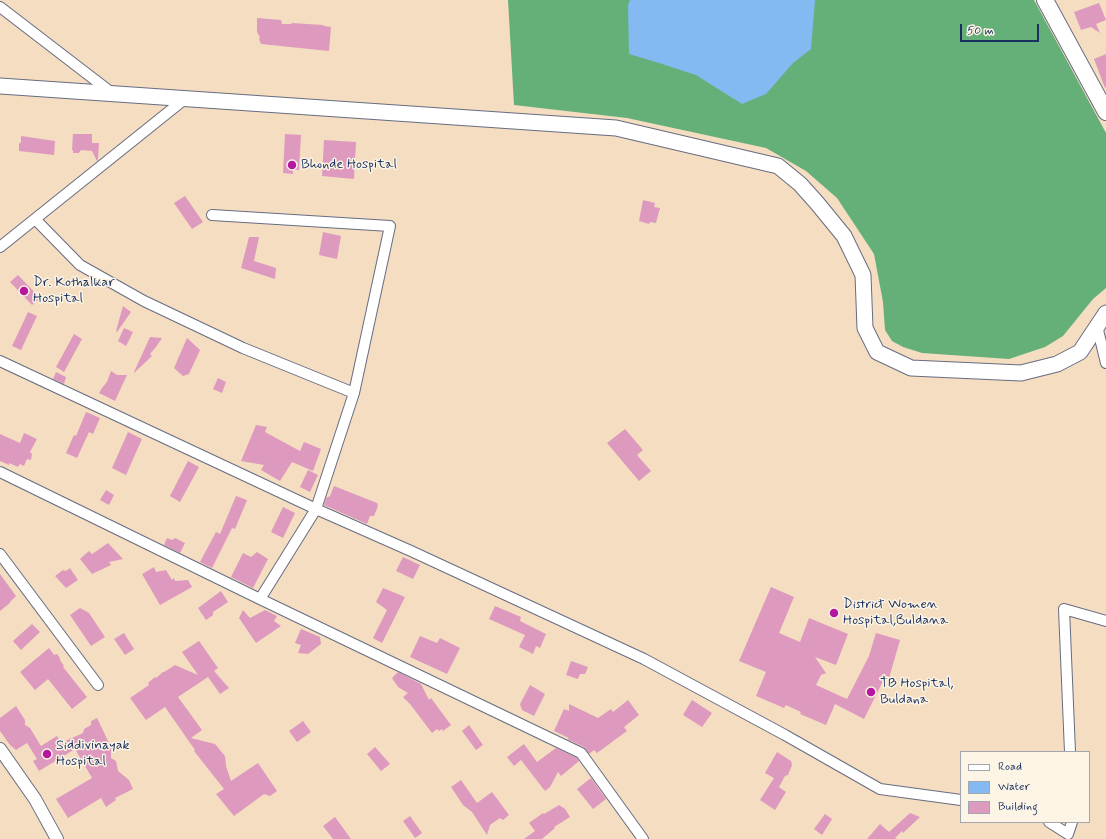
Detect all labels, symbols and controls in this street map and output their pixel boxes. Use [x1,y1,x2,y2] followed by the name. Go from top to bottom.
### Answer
[962,16,1041,42] scale bar
[967,23,994,39] text: 50 m
[301,157,397,173] place label: Bhonde Hospital
[286,159,298,171] marker: Bhonde Hospital
[33,275,115,308] place label: Dr. Kothalkar Hospital
[18,285,30,297] marker: Dr. Kothalkar Hospital
[843,597,948,630] place label: District Women Hospital,Buldana
[828,607,840,619] marker: District Women Hospital,Buldana
[880,676,953,708] place label: TB Hospital, Buldana
[865,686,877,698] marker: TB Hospital, Buldana
[56,738,130,770] place label: Siddivinayak Hospital
[41,748,53,760] marker: Siddivinayak Hospital
[960,751,1090,823] legend
[998,759,1022,775] text: Road
[998,779,1030,795] text: Water
[998,799,1038,815] text: Building

